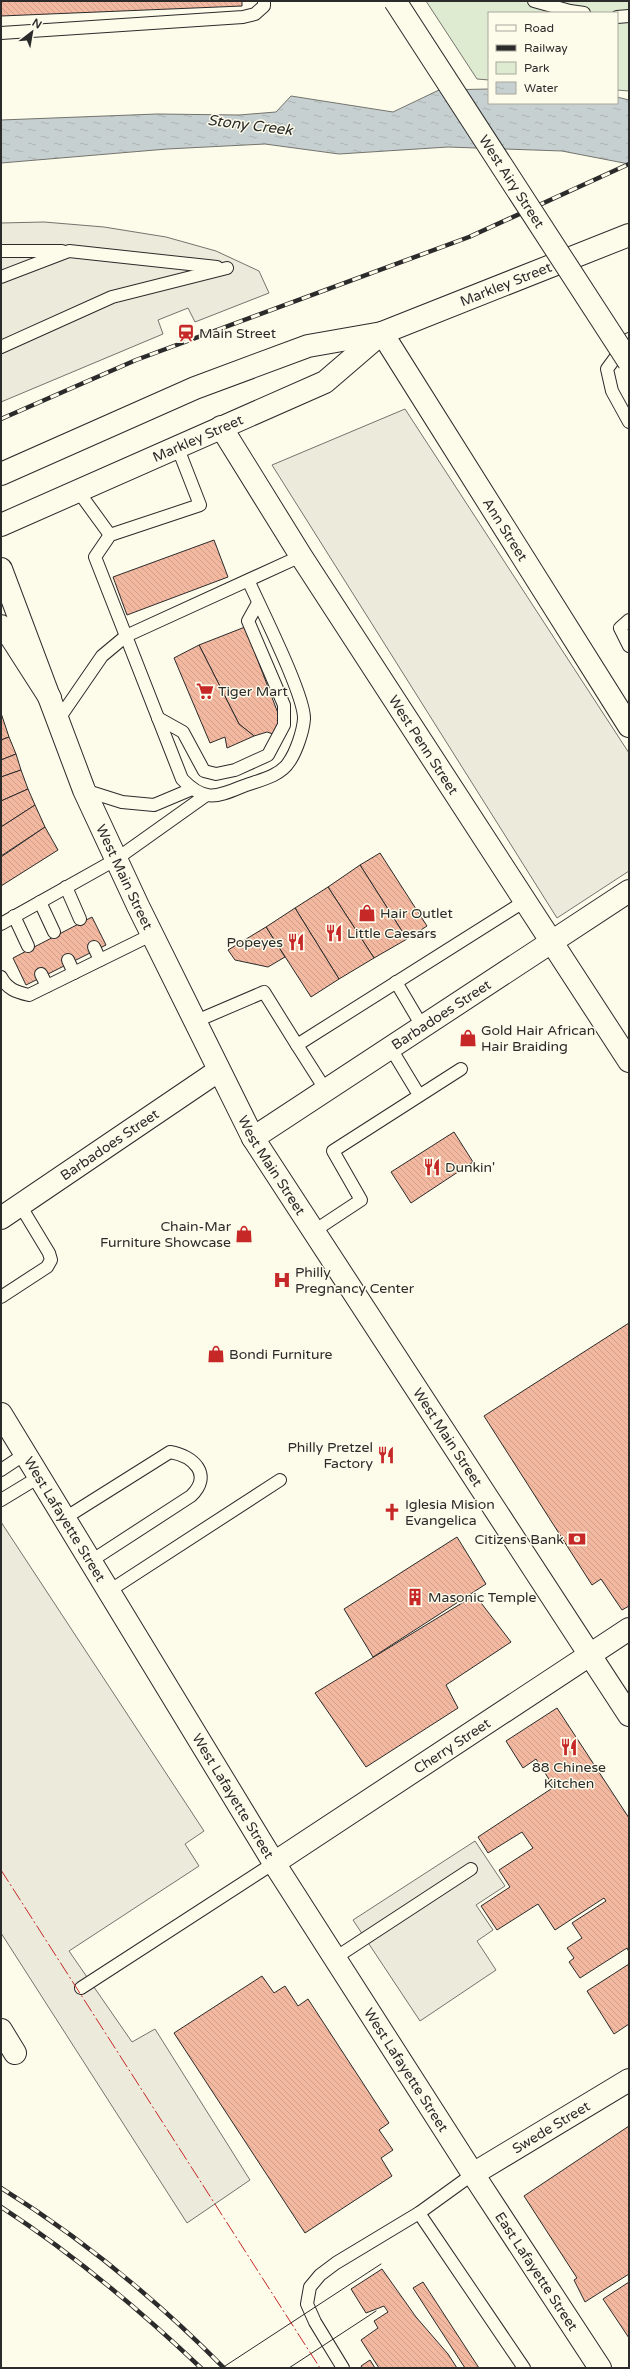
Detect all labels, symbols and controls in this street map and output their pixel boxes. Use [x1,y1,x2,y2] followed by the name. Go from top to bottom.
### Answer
[12,12,52,52] north arrow
[488,12,618,104] legend
[30,16,44,32] text: N
[524,21,554,35] text: Road
[524,41,568,55] text: Railway
[524,61,550,75] text: Park
[524,81,559,95] text: Water
[206,111,295,139] water label: Stony Creek
[475,132,548,232] street label: West Airy Street
[458,258,555,310] street label: Markley Street
[176,323,196,343] station icon: Main Street
[199,325,277,342] place label: Main Street
[150,411,246,466] street label: Markley Street
[479,495,531,565] street label: Ann Street
[195,681,215,701] supermarket icon: Tiger Mart
[218,683,288,700] place label: Tiger Mart
[385,692,462,799] street label: West Penn Street
[92,822,157,933] street label: West Main Street
[357,903,377,923] shop icon: Hair Outlet
[380,905,453,922] place label: Hair Outlet
[324,923,344,943] restaurant icon: Little Caesars
[347,925,437,942] place label: Little Caesars
[286,932,306,952] restaurant icon: Popeyes
[227,934,283,951] place label: Popeyes
[388,976,495,1054] street label: Barbadoes Street
[481,1022,595,1055] place label: Gold Hair African Hair Braiding
[458,1028,478,1048] shop icon: Gold Hair African Hair Braiding
[57,1105,163,1184] street label: Barbadoes Street
[234,1113,309,1219] street label: West Main Street
[422,1157,442,1177] restaurant icon: Dunkin'
[445,1159,495,1176] place label: Dunkin'
[100,1218,232,1251] place label: Chain-Mar Furniture Showcase
[234,1224,254,1244] shop icon: Chain-Mar Furniture Showcase
[295,1264,415,1297] place label: Philly Pregnancy Center
[272,1270,292,1290] hospital icon: Philly Pregnancy Center
[206,1344,226,1364] shop icon: Bondi Furniture
[229,1346,333,1363] place label: Bondi Furniture
[409,1385,486,1490] street label: West Main Street
[287,1439,373,1472] place label: Philly Pretzel Factory
[376,1445,396,1465] restaurant icon: Philly Pretzel Factory
[20,1454,109,1586] street label: West Lafayette Street
[405,1496,495,1529] place label: Iglesia Mision Evangelica
[382,1502,402,1522] church icon: Iglesia Mision Evangelica
[567,1529,587,1549] bank icon: Citizens Bank
[474,1531,564,1548] place label: Citizens Bank
[405,1587,425,1607] building icon: Masonic Temple
[428,1589,536,1606] place label: Masonic Temple
[411,1714,494,1778] street label: Cherry Street
[188,1731,278,1862] street label: West Lafayette Street
[559,1737,579,1757] restaurant icon: 88 Chinese Kitchen
[532,1759,606,1792] place label: 88 Chinese Kitchen
[360,2005,452,2136] street label: West Lafayette Street
[509,2097,594,2157] street label: Swede Street
[491,2209,582,2335] street label: East Lafayette Street

